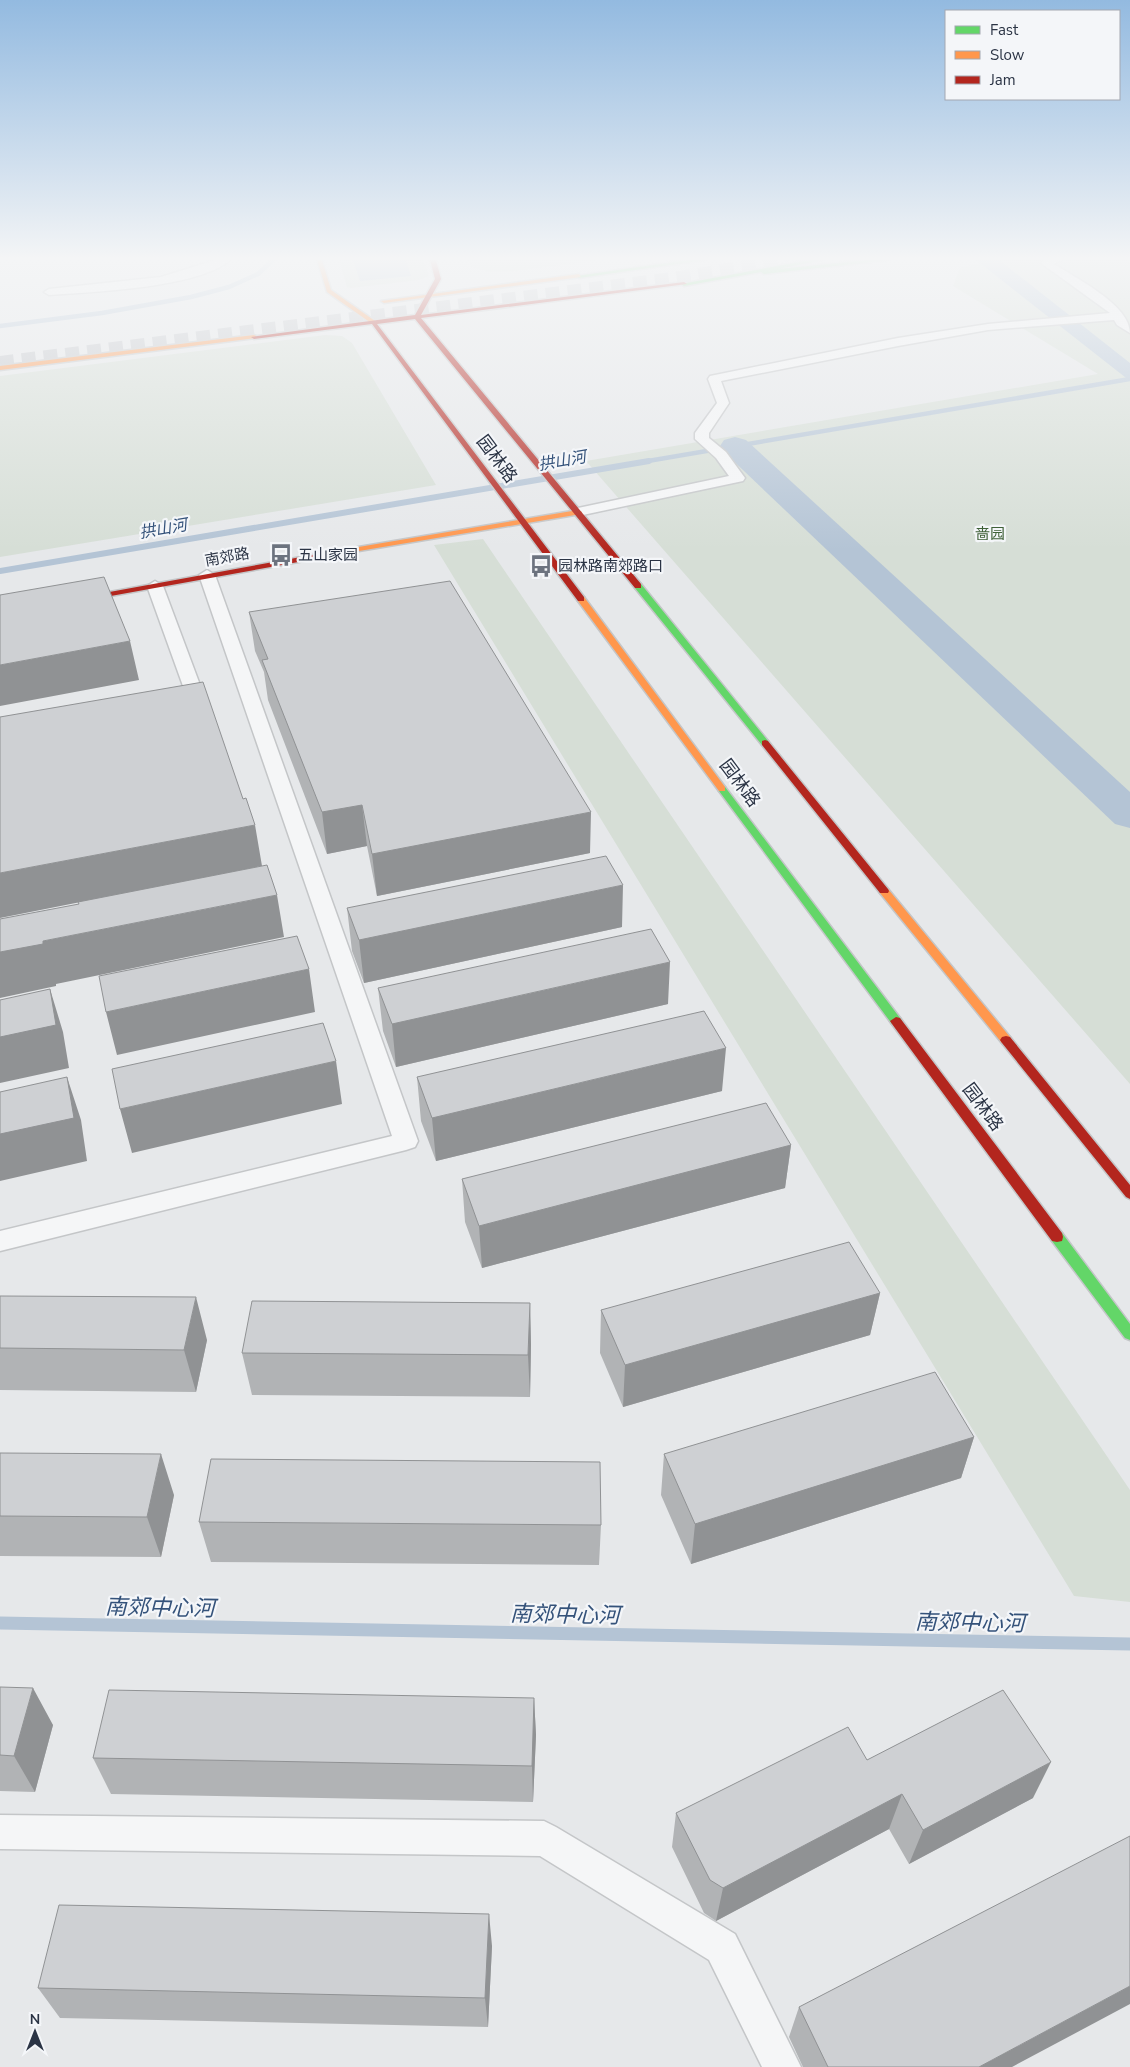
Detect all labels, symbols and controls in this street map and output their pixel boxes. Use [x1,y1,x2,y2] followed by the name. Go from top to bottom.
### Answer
[945,10,1120,100] legend
[990,20,1019,40] text: Fast
[990,45,1025,65] text: Slow
[989,70,1016,90] text: Jam
[471,430,523,488] street label: 园林路
[537,445,591,476] water label: 拱山河
[138,513,192,544] water label: 拱山河
[975,524,1005,544] park label: 啬园
[268,542,294,568] bus stop icon: 五山家园
[203,543,251,571] street label: 南郊路
[298,545,358,565] place label: 五山家园
[528,553,554,579] bus stop icon: 园林路南郊路口
[558,556,663,576] place label: 园林路南郊路口
[714,754,766,812] street label: 园林路
[957,1078,1009,1136] street label: 园林路
[105,1592,219,1624] water label: 南郊中心河
[510,1599,624,1631] water label: 南郊中心河
[915,1607,1029,1639] water label: 南郊中心河
[10,2007,60,2057] north arrow
[30,2010,40,2029] text: N

